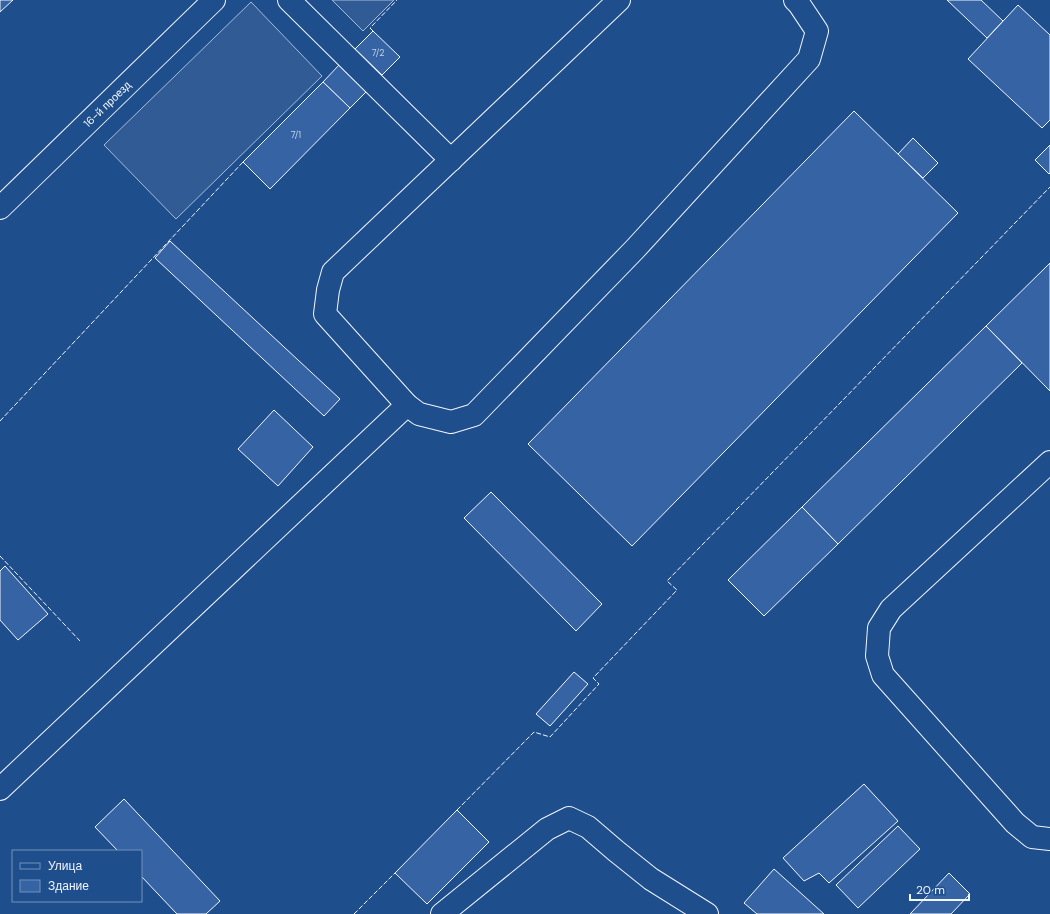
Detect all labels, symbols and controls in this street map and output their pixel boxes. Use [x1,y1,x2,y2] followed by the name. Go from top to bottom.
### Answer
[372,47,384,59] house number: 7/2
[80,77,134,130] street label: 16-й проезд
[291,129,301,141] house number: 7/1
[12,850,142,902] legend
[48,858,82,874] text: Улица
[910,876,969,902] scale bar
[48,878,89,894] text: Здание
[916,882,945,898] text: 20 m

